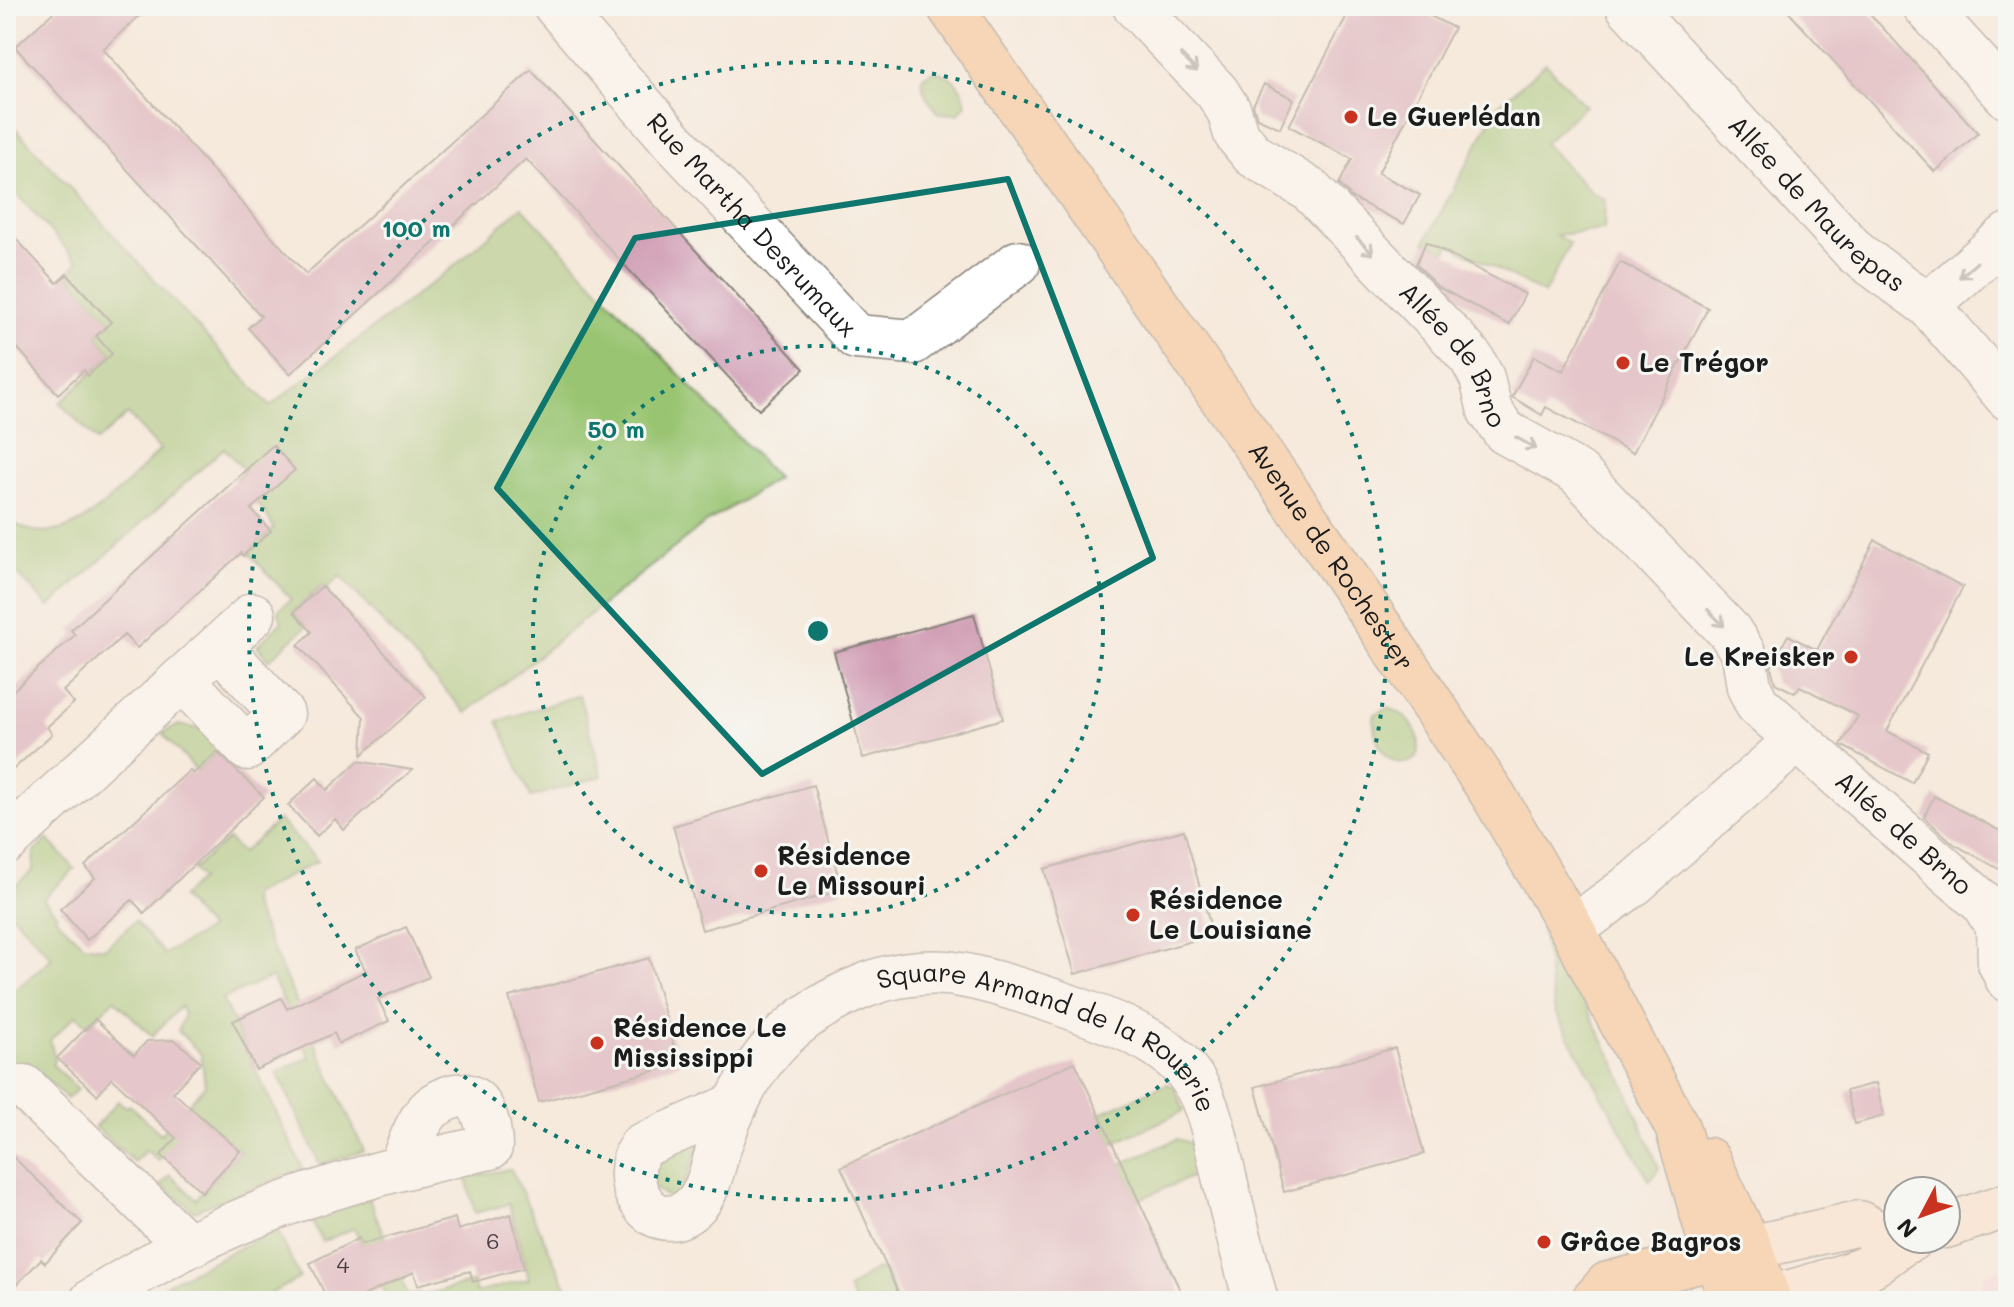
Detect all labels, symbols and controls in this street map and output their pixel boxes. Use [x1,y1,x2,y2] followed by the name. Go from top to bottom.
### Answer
[1179,52,1197,72] one-way arrow
[1367,99,1541,133] place label: Le Guerlédan
[640,105,865,344] street label: Rue Martha Desrumaux
[1342,108,1360,126] marker: Le Guerlédan
[1721,108,1913,299] street label: Allée de Maurepas
[381,212,451,243] text: 100 m
[1355,236,1374,256] one-way arrow
[1958,260,1978,278] one-way arrow
[1392,275,1515,434] street label: Allée de Brno
[1639,345,1769,379] place label: Le Trégor
[1614,354,1632,372] marker: Le Trégor
[587,413,645,444] text: 50 m
[1241,435,1423,677] street label: Avenue de Rochester
[1513,436,1537,451] one-way arrow
[1706,607,1724,627] one-way arrow
[804,617,832,645] centre of rings
[1684,639,1835,673] place label: Le Kreisker
[1842,648,1860,666] marker: Le Kreisker
[1829,763,1980,902] street label: Allée de Brno
[777,838,926,902] place label: Résidence Le Missouri
[752,862,770,880] marker: Résidence Le Missouri
[1149,882,1312,946] place label: Résidence Le Louisiane
[1124,906,1142,924] marker: Résidence Le Louisiane
[873,954,1224,1117] street label: Square Armand de la Rouerie
[613,1010,787,1074] place label: Résidence Le Mississippi
[588,1034,606,1052] marker: Résidence Le Mississippi
[1882,1175,1962,1255] north arrow
[1890,1213,1923,1244] text: N
[1560,1224,1741,1258] place label: Grâce Bagros
[486,1226,500,1255] house number: 6
[1535,1233,1553,1251] marker: Grâce Bagros
[337,1250,350,1279] house number: 4

